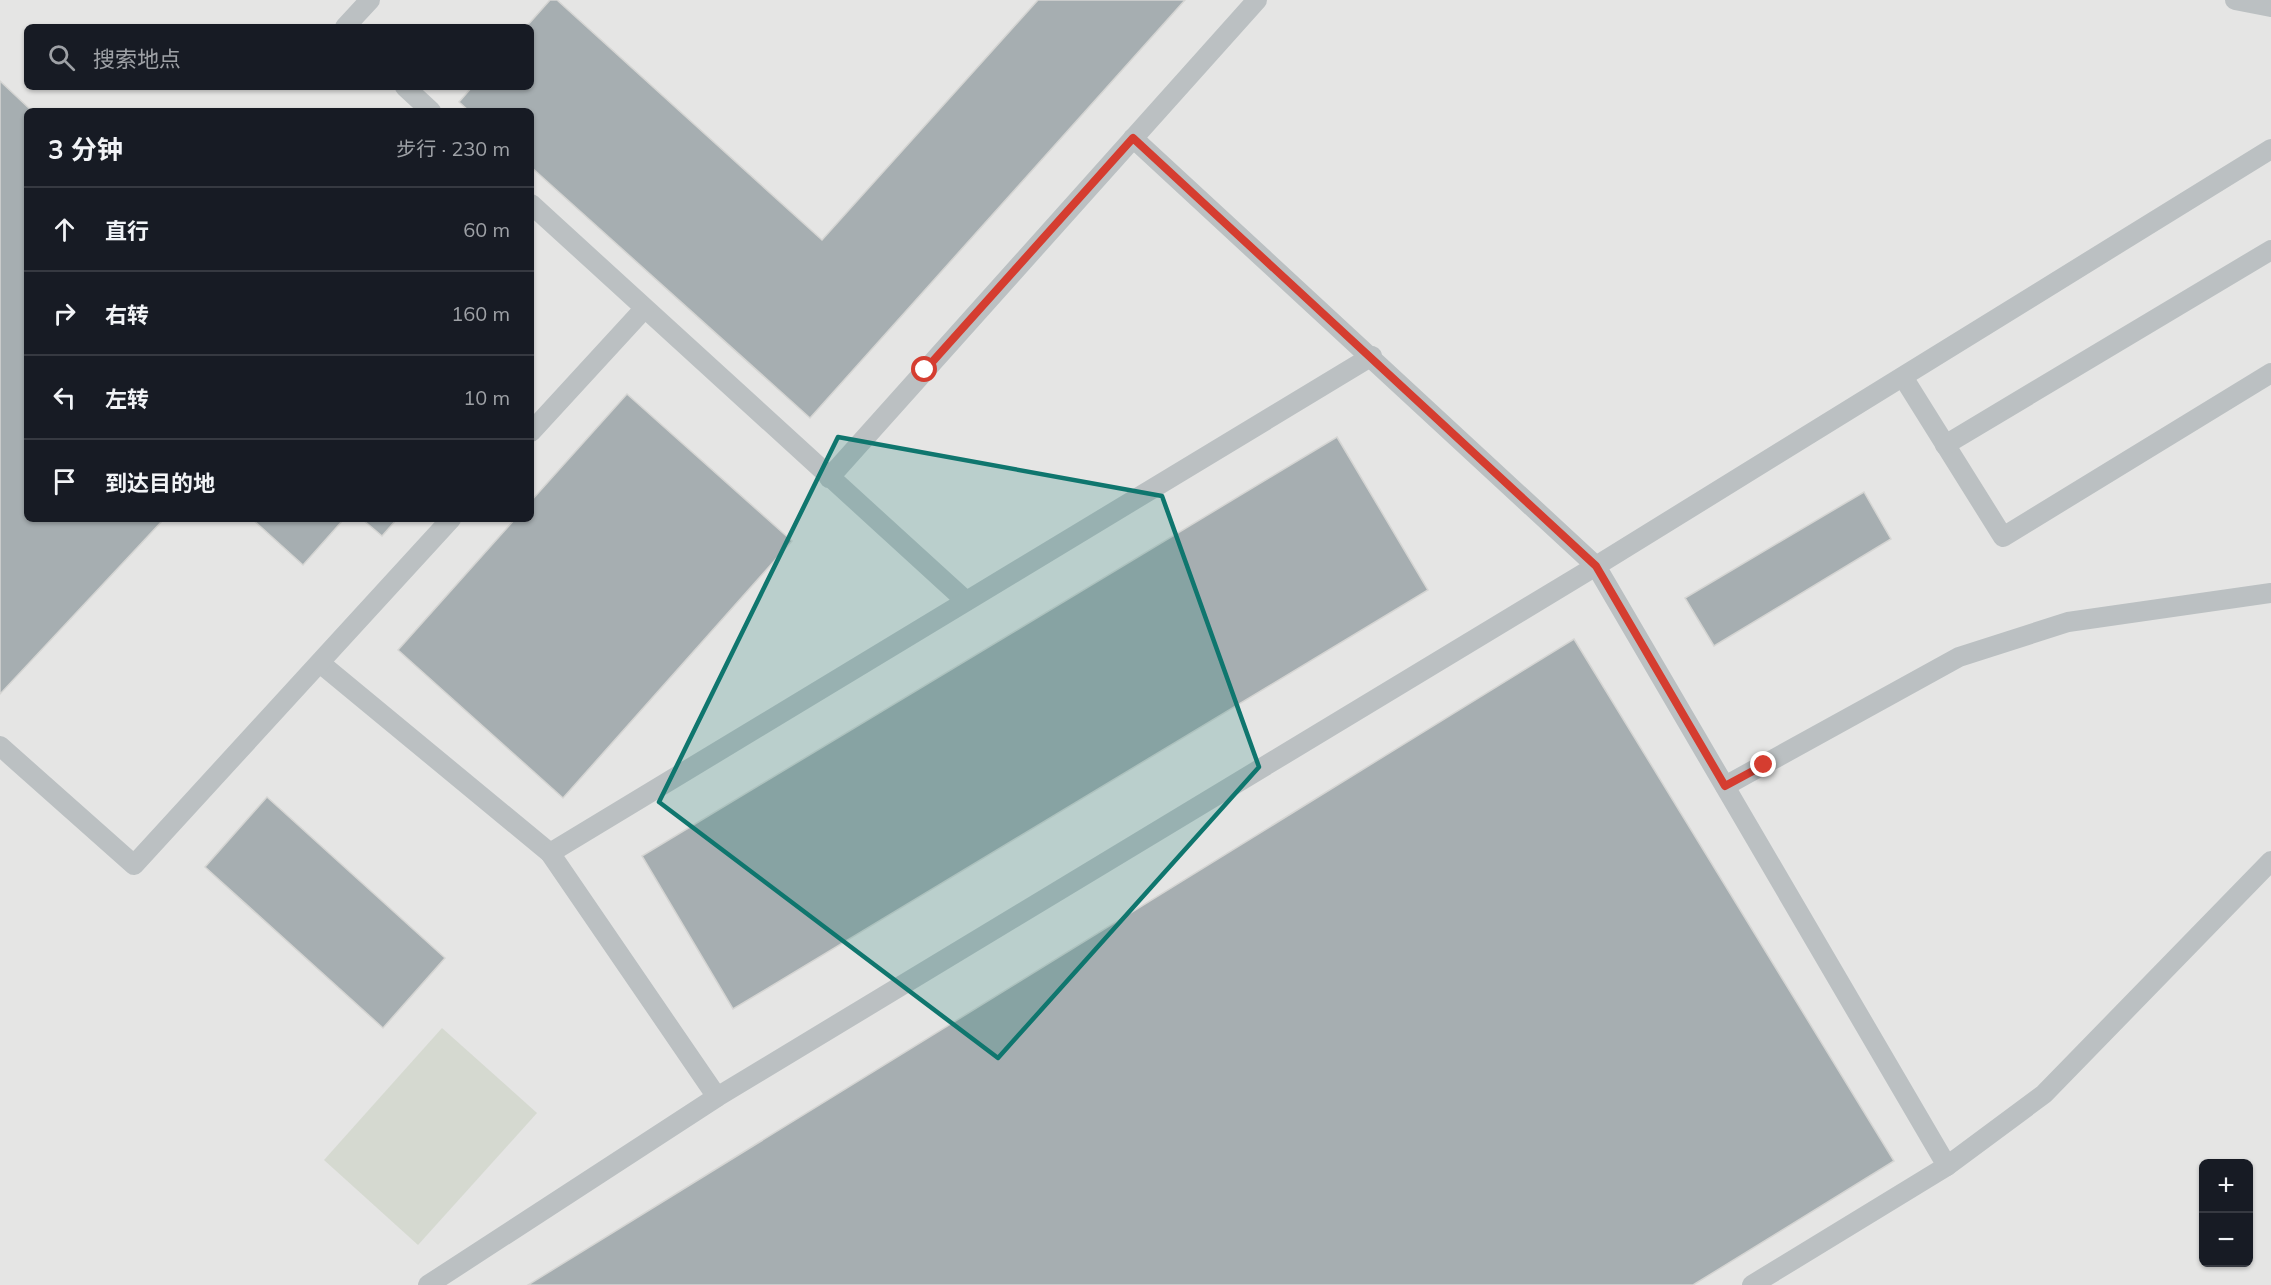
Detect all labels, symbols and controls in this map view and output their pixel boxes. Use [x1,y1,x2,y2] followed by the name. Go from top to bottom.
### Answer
[24,24,534,90] search box
[45,41,78,74] icon: search
[93,45,181,73] text: 搜索地点
[48,133,123,166] text: 3 分钟
[396,136,510,161] text: 步行 · 230 m
[48,213,81,246] icon: ahead
[105,217,149,245] text: 直行
[463,217,510,242] text: 60 m
[48,297,81,330] icon: right
[105,301,149,329] text: 右转
[451,301,510,326] text: 160 m
[911,356,937,382] route start
[48,381,81,414] icon: left
[105,385,149,413] text: 左转
[463,385,510,410] text: 10 m
[48,465,81,498] icon: arrive
[105,469,215,497] text: 到达目的地
[1750,751,1776,777] route end
[2199,1159,2253,1267] map controls
[2199,1159,2253,1213] button: +
[2199,1213,2253,1267] button: −

